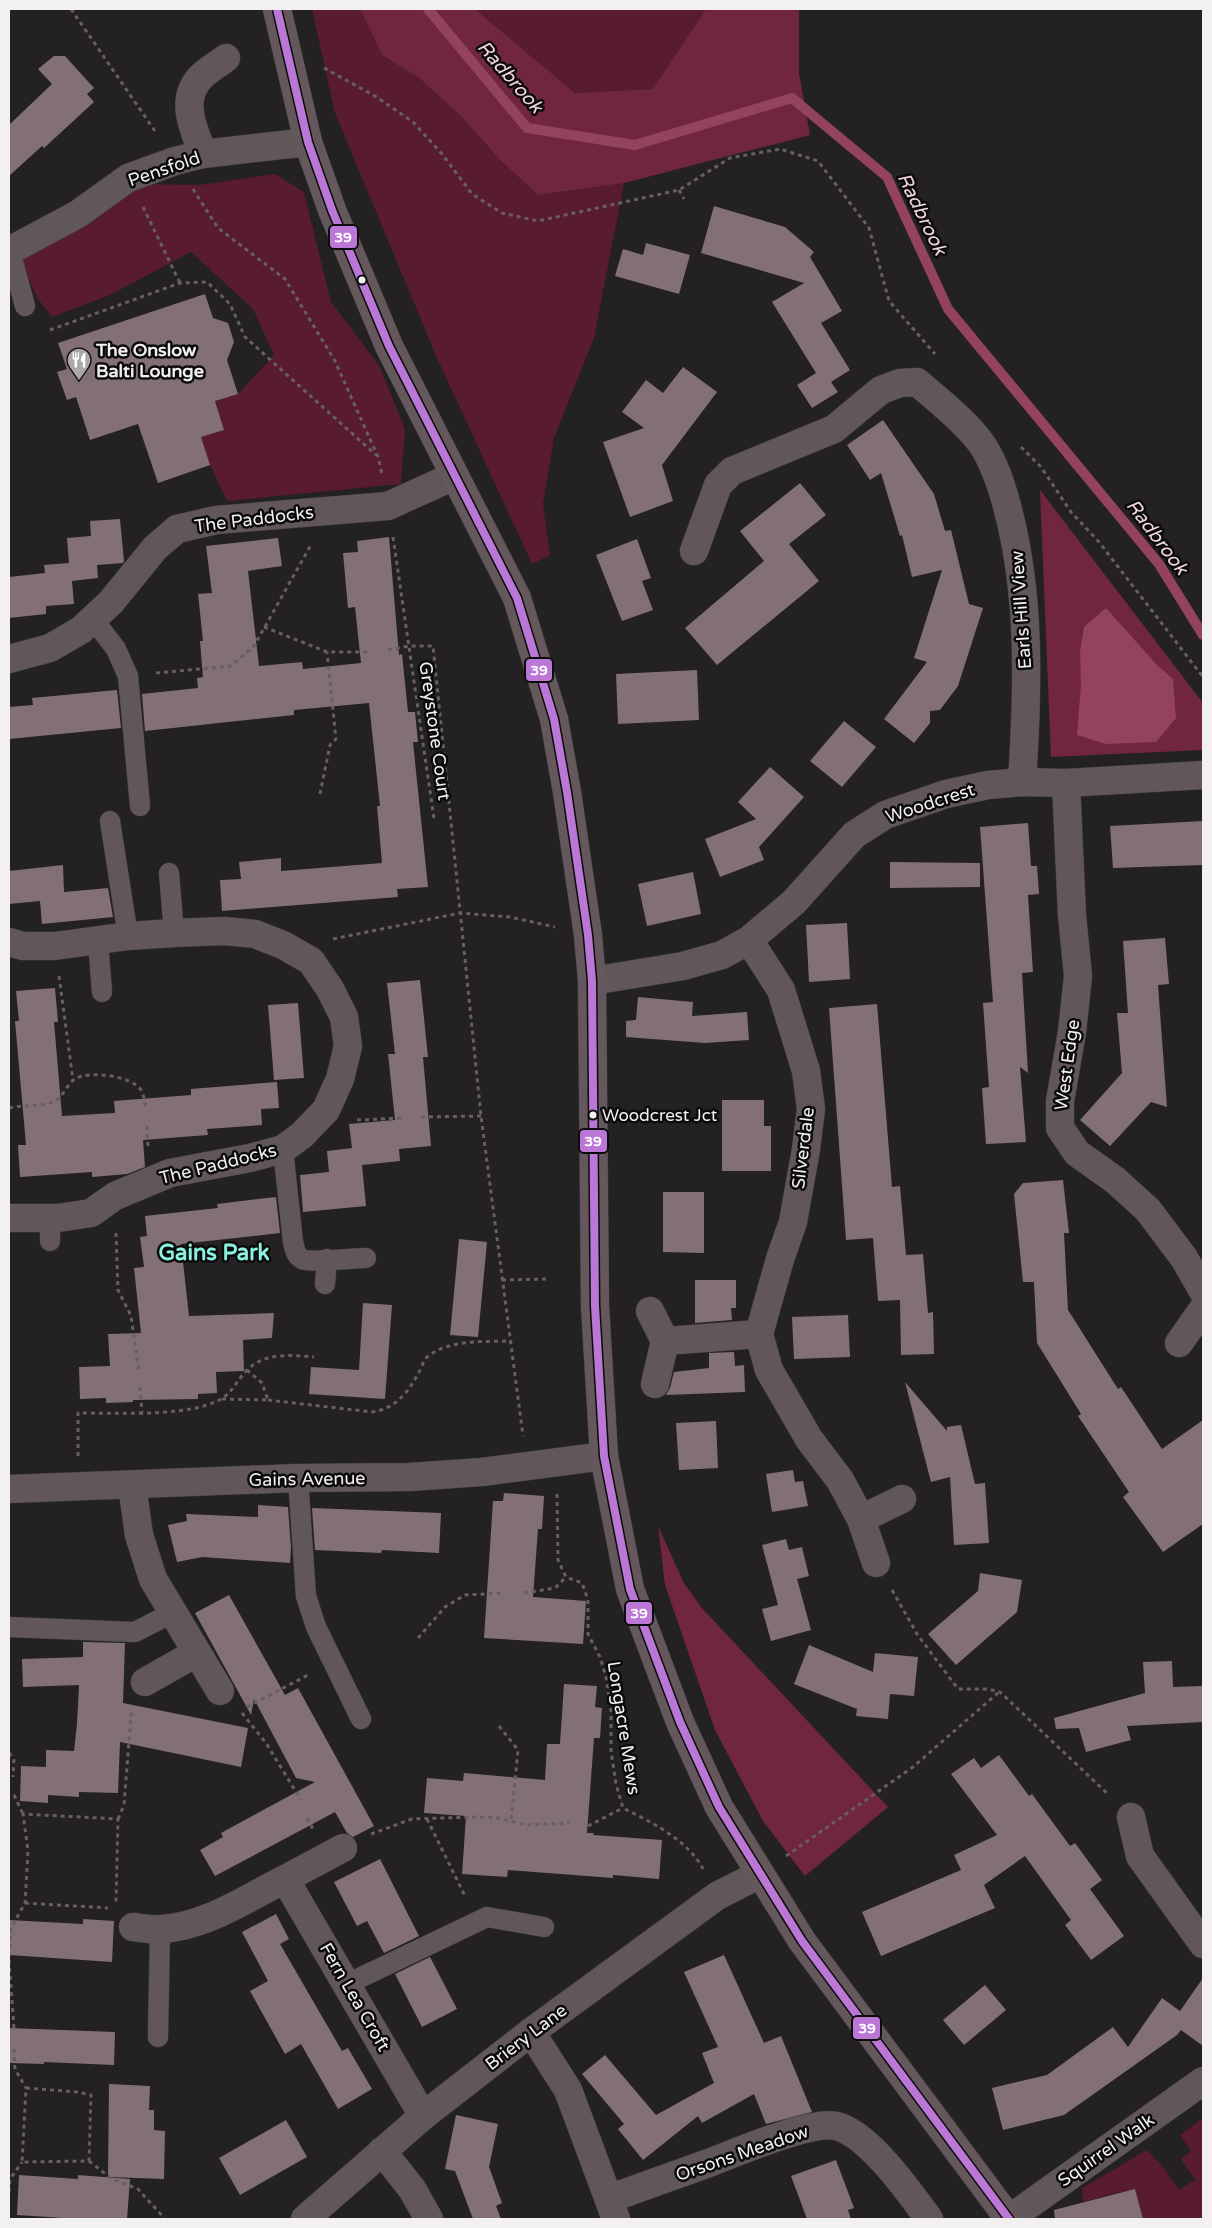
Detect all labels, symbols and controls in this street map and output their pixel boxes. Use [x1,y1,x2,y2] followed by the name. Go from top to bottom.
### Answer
[473,36,548,119] water label: Radbrook
[125,146,203,192] street label: Pensfold
[893,169,952,260] water label: Radbrook
[329,225,358,249] line badge: 39
[334,229,352,246] text: 39
[357,275,367,285] unlabelled marker
[95,339,204,382] place label: The Onslow Balti Lounge
[66,347,92,381] restaurant icon: The Onslow Balti Lounge
[1122,495,1193,580] water label: Radbrook
[193,501,315,537] street label: The Paddocks
[1006,550,1036,670] street label: Earls Hill View
[525,658,553,682] line badge: 39
[414,660,456,802] street label: Greystone Court
[530,662,548,679] text: 39
[883,778,977,828] street label: Woodcrest
[1050,1018,1084,1112] street label: West Edge
[602,1105,718,1126] place label: Woodcrest Jct
[787,1106,819,1190] street label: Silverdale
[588,1110,598,1120] marker: Woodcrest Jct
[579,1129,608,1153] line badge: 39
[584,1133,602,1150] text: 39
[157,1139,279,1189] street label: The Paddocks
[158,1240,270,1266] district label: Gains Park
[248,1467,366,1491] street label: Gains Avenue
[625,1601,653,1625] line badge: 39
[630,1605,648,1622] text: 39
[603,1660,645,1796] street label: Longacre Mews
[315,1939,395,2055] street label: Fern Lea Croft
[481,1999,571,2075] street label: Briery Lane
[852,2016,881,2040] line badge: 39
[858,2020,876,2037] text: 39
[1054,2109,1159,2191] street label: Squirrel Walk
[673,2120,811,2186] street label: Orsons Meadow

